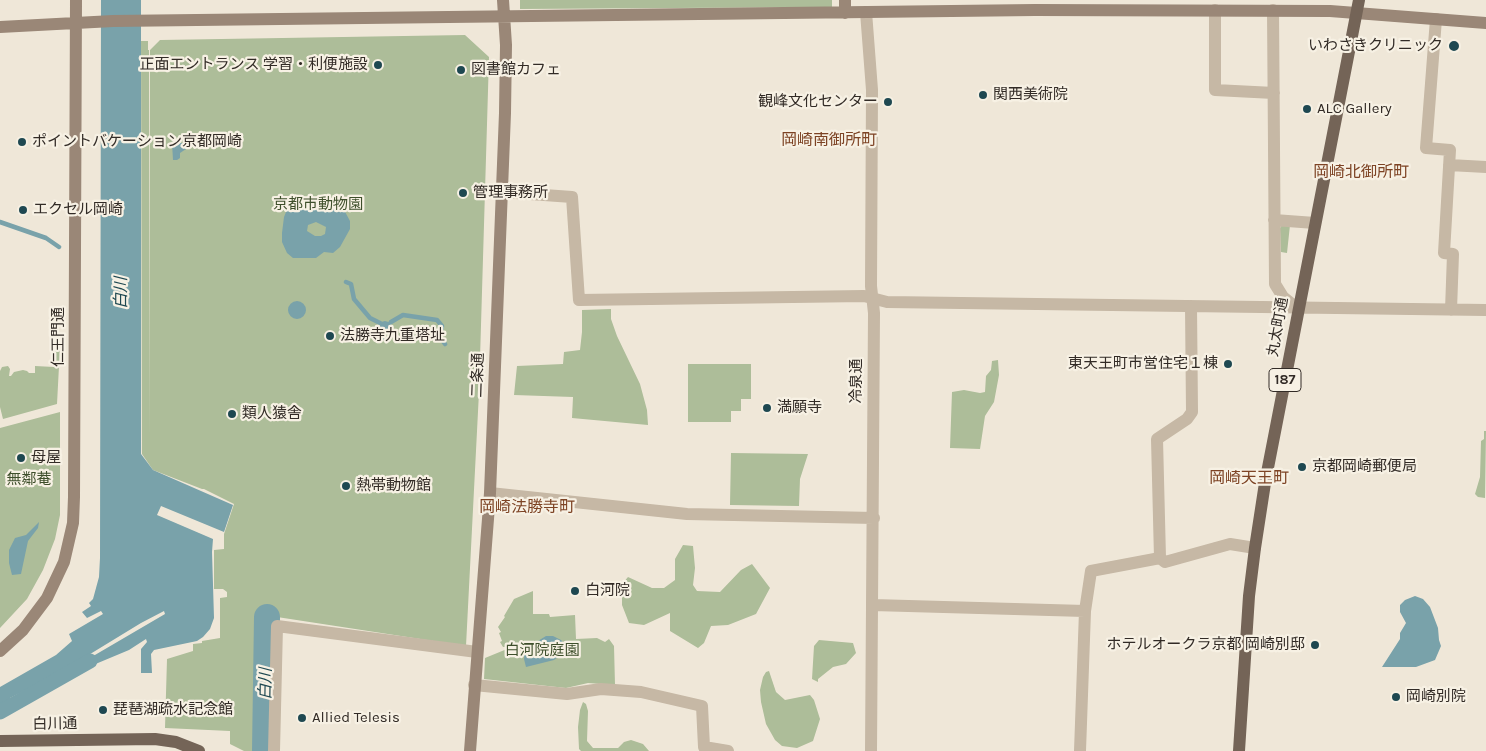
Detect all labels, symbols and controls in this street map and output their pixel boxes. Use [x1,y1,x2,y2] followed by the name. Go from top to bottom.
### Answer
[1308,37,1443,55] place label: いわさきクリニック
[1447,39,1461,53] marker: いわさきクリニック
[139,56,368,74] place label: 正面エントランス 学習・利便施設
[372,59,384,71] marker: 正面エントランス 学習・利便施設
[471,61,561,79] place label: 図書館カフェ
[455,64,467,76] marker: 図書館カフェ
[993,86,1068,104] place label: 関西美術院
[977,89,989,101] marker: 関西美術院
[758,93,878,111] place label: 観峰文化センター
[882,96,894,108] marker: 観峰文化センター
[1317,100,1392,118] place label: ALC Gallery
[1301,103,1313,115] marker: ALC Gallery
[781,130,877,150] district label: 岡崎南御所町
[32,133,242,151] place label: ポイントバケーション京都岡崎
[16,136,28,148] marker: ポイントバケーション京都岡崎
[1313,162,1409,182] district label: 岡崎北御所町
[473,184,548,202] place label: 管理事務所
[457,187,469,199] marker: 管理事務所
[273,196,363,214] park label: 京都市動物園
[33,201,123,219] place label: エクセル岡崎
[17,204,29,216] marker: エクセル岡崎
[111,277,131,309] water label: 白川
[1264,296,1292,358] street label: 丸太町通
[50,307,68,367] street label: 仁王門通
[340,327,445,345] place label: 法勝寺九重塔址
[324,330,336,342] marker: 法勝寺九重塔址
[468,352,488,398] street label: 二条通
[1068,355,1218,373] place label: 東天王町市営住宅１棟
[1222,358,1234,370] marker: 東天王町市営住宅１棟
[848,359,866,403] street label: 冷泉通
[1269,368,1301,392] road number: 187
[777,399,822,417] place label: 満願寺
[761,402,773,414] marker: 満願寺
[242,405,302,423] place label: 類人猿舎
[226,408,238,420] marker: 類人猿舎
[31,449,61,467] place label: 母屋
[15,452,27,464] marker: 母屋
[1312,458,1417,476] place label: 京都岡崎郵便局
[1296,461,1308,473] marker: 京都岡崎郵便局
[1209,468,1289,488] district label: 岡崎天王町
[7,471,51,489] park label: 無鄰菴
[356,477,431,495] place label: 熱帯動物館
[340,480,352,492] marker: 熱帯動物館
[479,497,575,517] district label: 岡崎法勝寺町
[585,582,630,600] place label: 白河院
[569,585,581,597] marker: 白河院
[1106,636,1305,654] place label: ホテルオークラ京都 岡崎別邸
[1309,639,1321,651] marker: ホテルオークラ京都 岡崎別邸
[505,642,579,660] park label: 白河院庭園
[256,668,276,700] water label: 白川
[1406,688,1466,706] place label: 岡崎別院
[1390,691,1402,703] marker: 岡崎別院
[113,701,233,719] place label: 琵琶湖疏水記念館
[97,704,109,716] marker: 琵琶湖疏水記念館
[312,709,400,727] place label: Allied Telesis
[296,712,308,724] marker: Allied Telesis
[32,715,78,733] street label: 白川通

